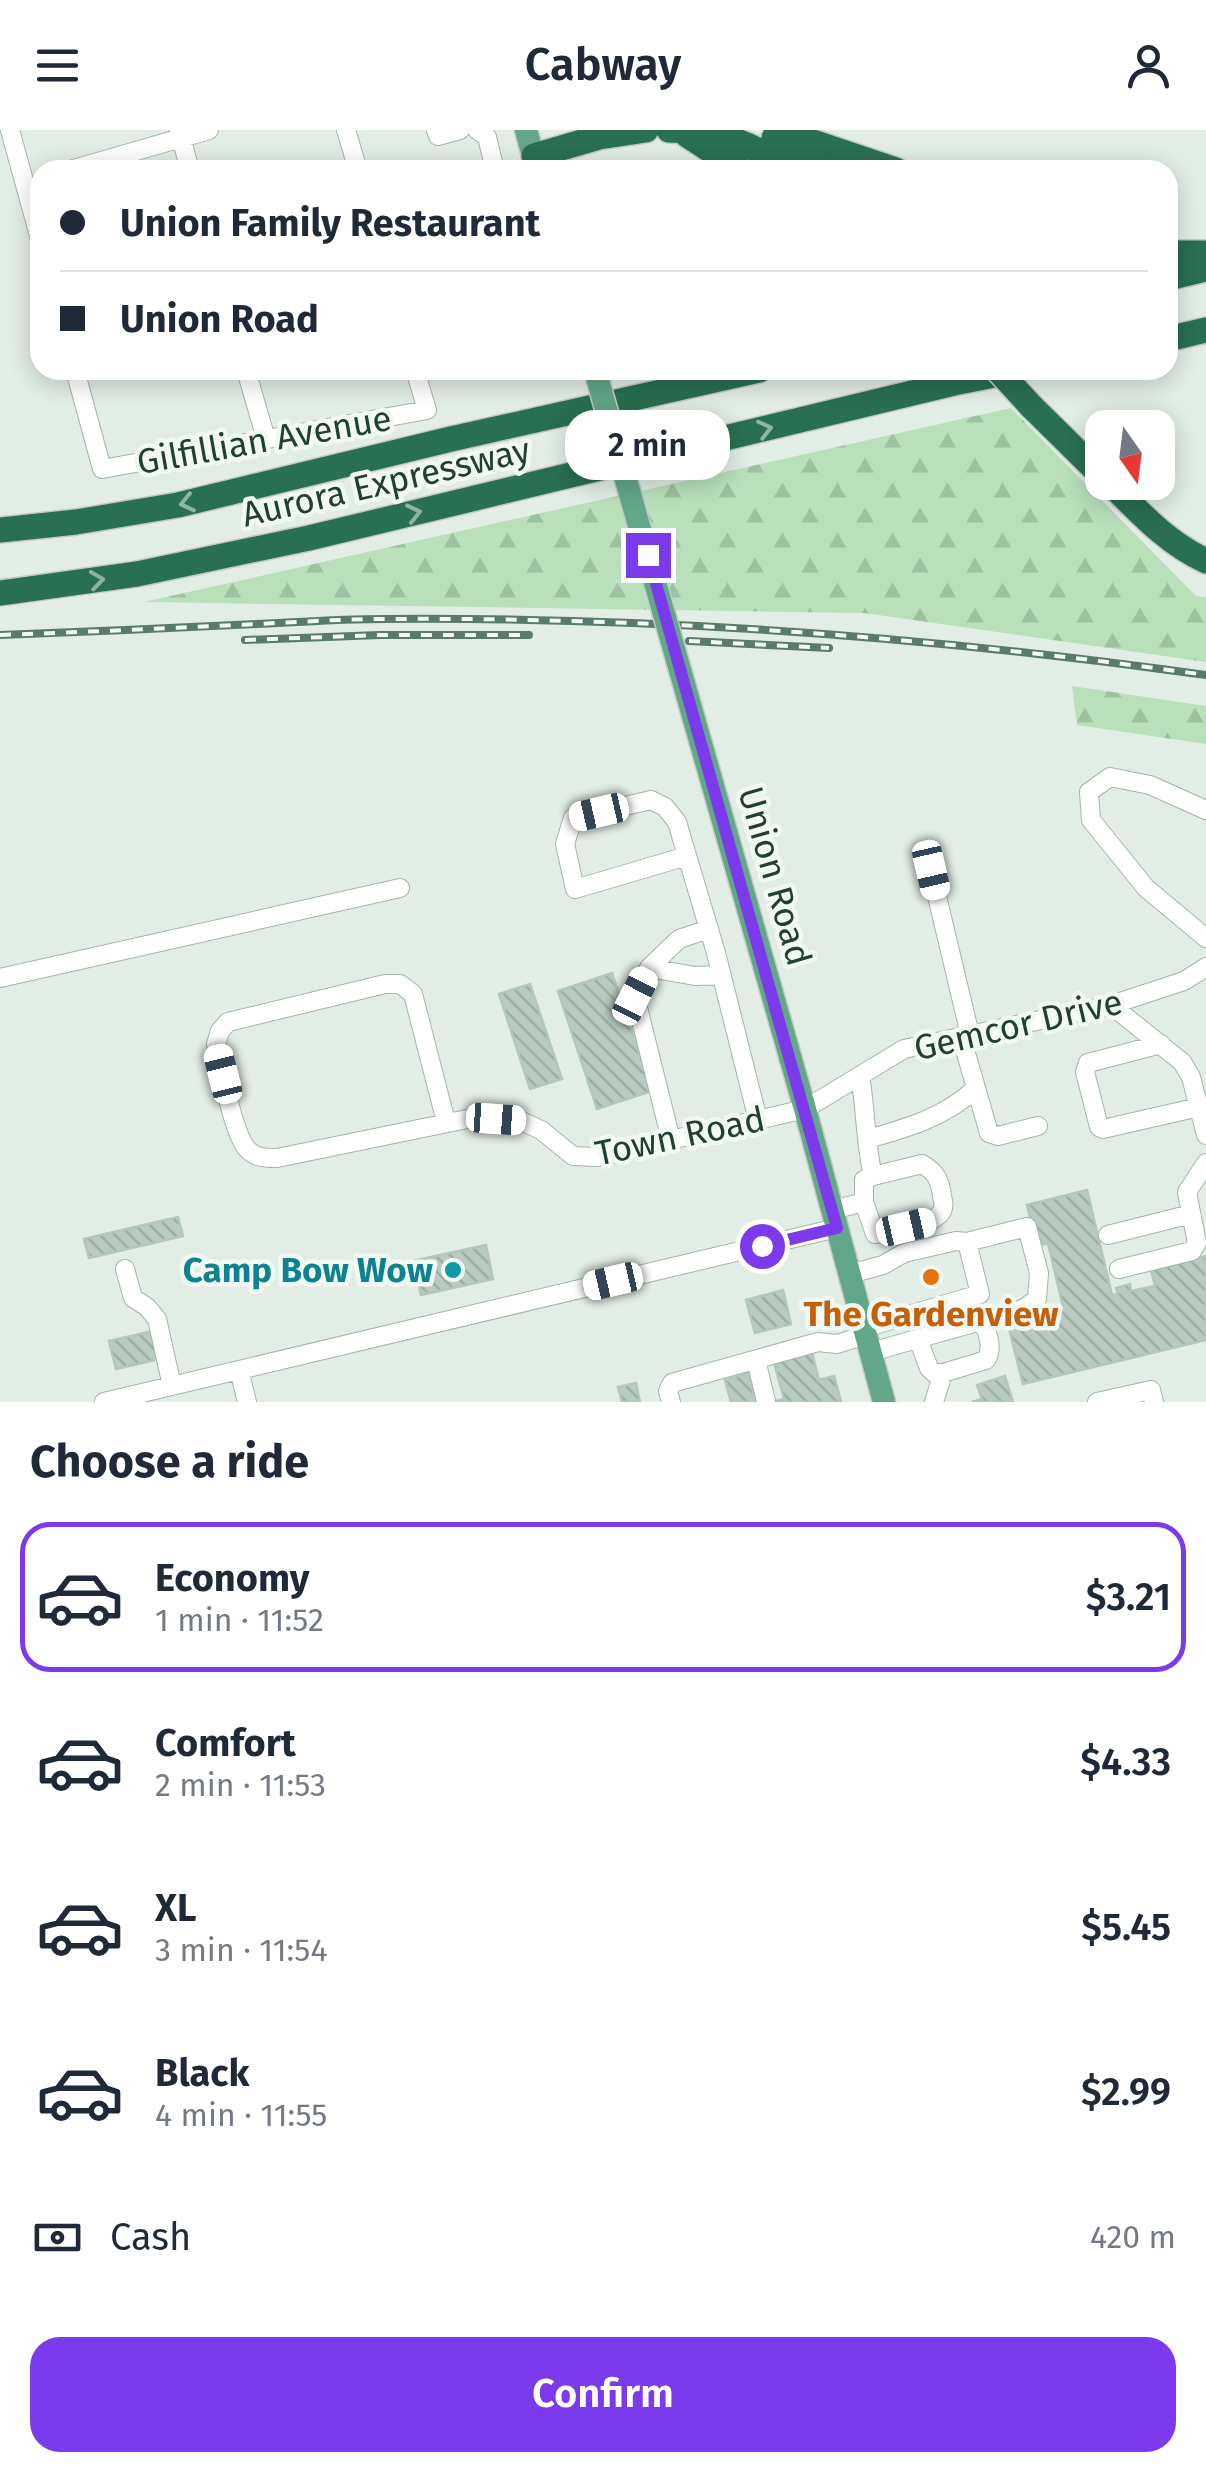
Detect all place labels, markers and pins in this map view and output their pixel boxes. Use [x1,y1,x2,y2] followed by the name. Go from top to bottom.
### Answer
[183,1249,434,1291] place label: Camp Bow Wow
[442,1259,464,1281] marker: Camp Bow Wow
[920,1266,942,1288] marker: The Gardenview
[803,1293,1059,1335] place label: The Gardenview

